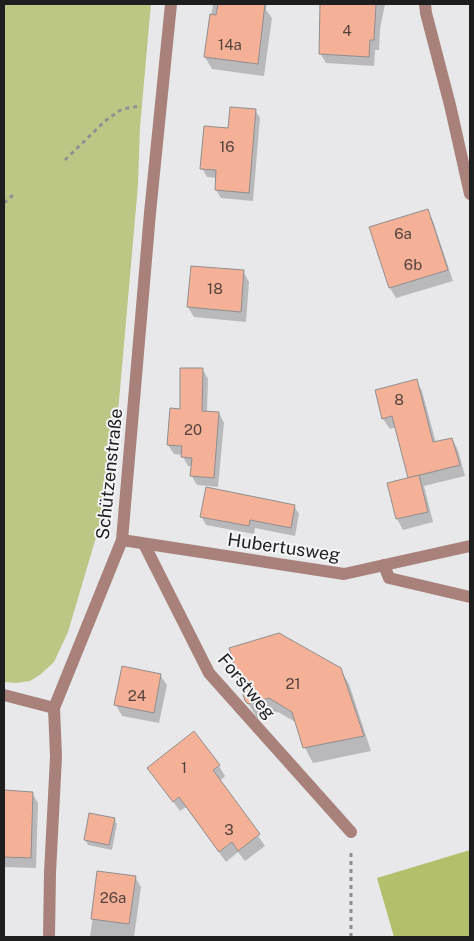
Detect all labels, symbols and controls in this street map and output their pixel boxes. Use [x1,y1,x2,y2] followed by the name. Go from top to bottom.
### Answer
[342,22,352,39] house number: 4
[218,36,242,53] house number: 14a
[219,138,235,155] house number: 16
[394,225,412,242] house number: 6a
[404,256,422,273] house number: 6b
[207,280,223,297] house number: 18
[394,391,404,408] house number: 8
[92,407,126,541] street label: Schützenstraße
[184,421,202,438] house number: 20
[226,529,342,565] street label: Hubertusweg
[214,649,280,723] street label: Forstweg
[285,675,301,692] house number: 21
[128,687,146,704] house number: 24
[181,759,187,776] house number: 1
[224,821,234,838] house number: 3
[100,889,126,906] house number: 26a

